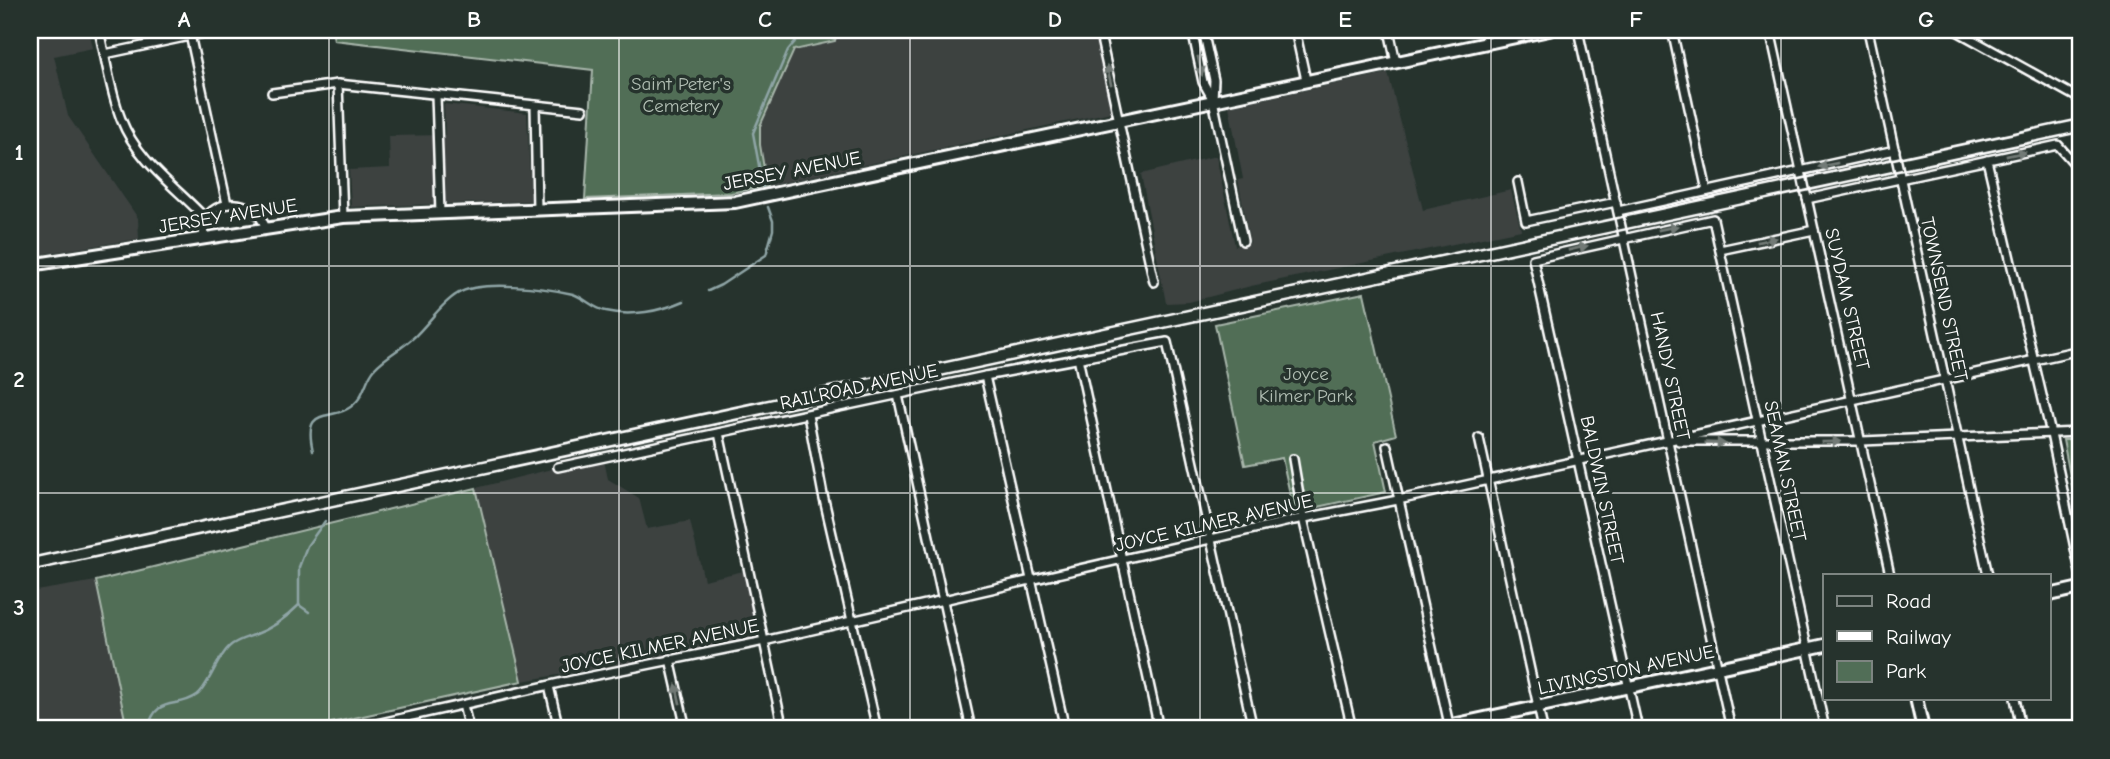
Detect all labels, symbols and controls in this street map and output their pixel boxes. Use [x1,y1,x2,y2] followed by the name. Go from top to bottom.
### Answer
[178,6,191,33] text: A
[467,6,481,33] text: B
[758,6,772,33] text: C
[1048,6,1062,33] text: D
[1338,6,1352,33] text: E
[1629,6,1643,33] text: F
[1918,6,1934,33] text: G
[1194,55,1205,77] one-way arrow
[1103,64,1114,86] one-way arrow
[631,73,731,117] park label: Saint Peter's Cemetery
[14,139,24,166] text: 1
[721,147,863,195] street label: JERSEY AVENUE
[2005,148,2027,159] one-way arrow
[1817,159,1839,170] one-way arrow
[157,194,299,238] street label: JERSEY AVENUE
[1916,215,1972,383] street label: TOWNSEND STREET
[1657,223,1679,234] one-way arrow
[1820,226,1874,372] street label: SUYDAM STREET
[1756,234,1778,245] one-way arrow
[1567,243,1589,254] one-way arrow
[1646,310,1694,442] street label: HANDY STREET
[778,359,940,415] street label: RAILROAD AVENUE
[1259,363,1354,407] park label: Joyce Kilmer Park
[13,366,25,393] text: 2
[1759,399,1811,543] street label: SEAMAN STREET
[1576,414,1628,566] street label: BALDWIN STREET
[1820,436,1842,448] one-way arrow
[1704,437,1726,448] one-way arrow
[1113,490,1315,556] street label: JOYCE KILMER AVENUE
[1823,574,2050,700] legend
[1886,589,1931,613] text: Road
[13,594,25,621] text: 3
[559,614,761,678] street label: JOYCE KILMER AVENUE
[1886,625,1951,649] text: Railway
[1536,641,1716,699] street label: LIVINGSTON AVENUE
[1886,659,1926,683] text: Park
[673,683,684,705] one-way arrow

